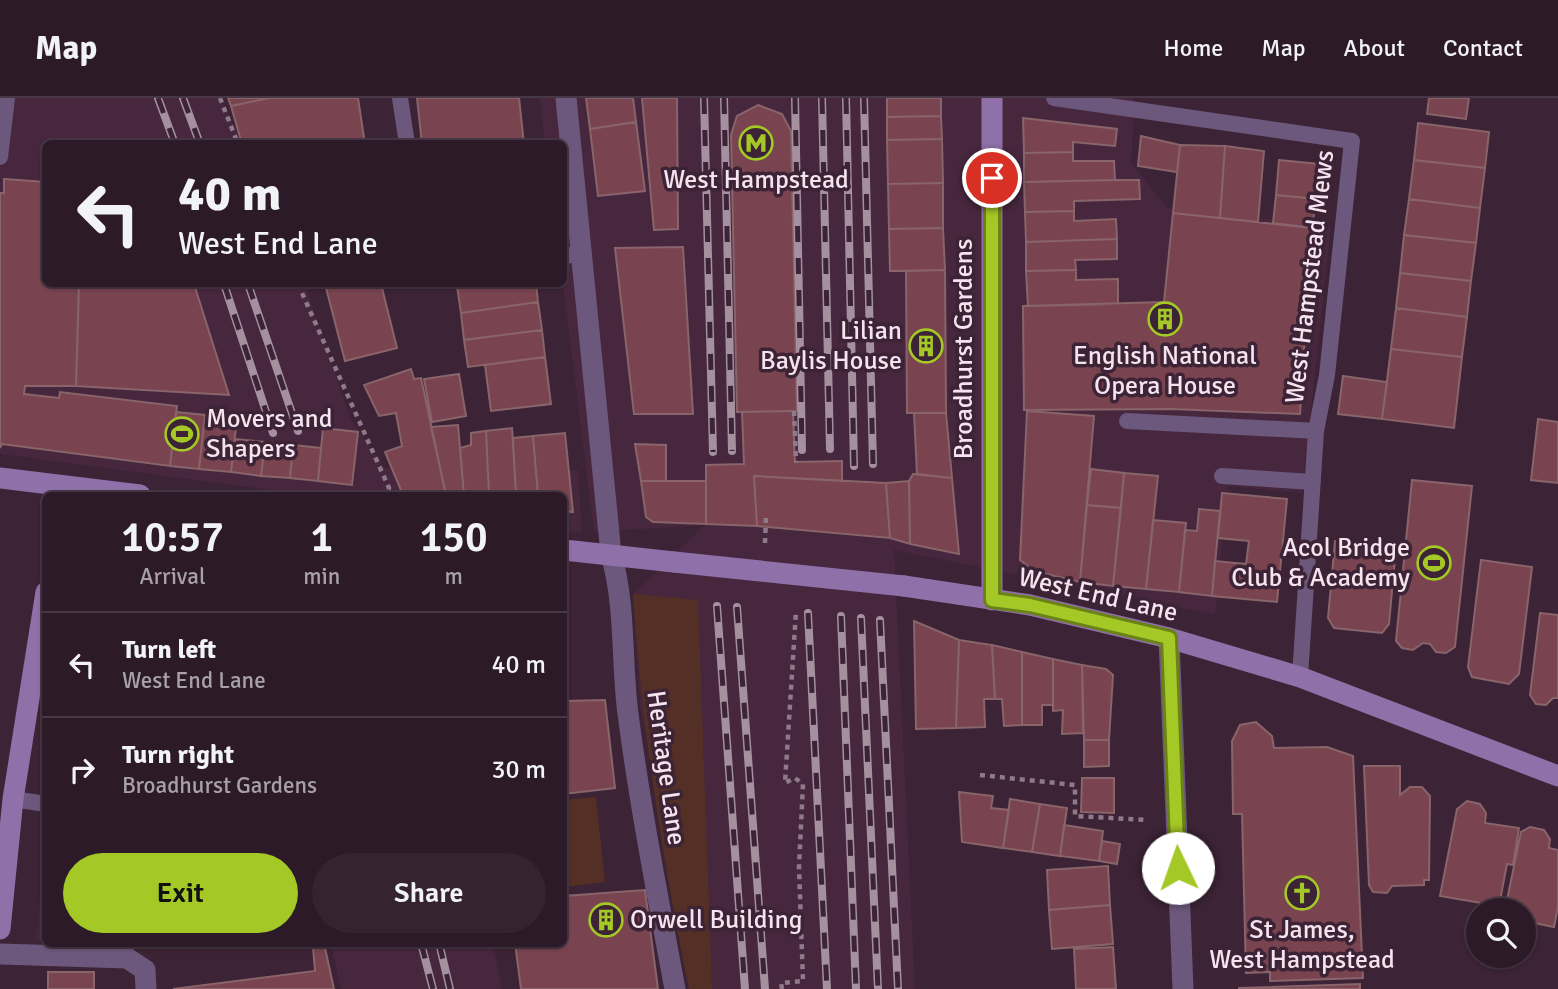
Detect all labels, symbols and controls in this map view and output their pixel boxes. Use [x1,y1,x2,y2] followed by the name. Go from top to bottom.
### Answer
[35,28,97,69] text: Map
[1163,33,1223,63] text: Home
[1261,33,1306,63] text: Map
[1344,33,1405,63] text: About
[1443,33,1523,63] text: Contact
[737,124,775,162] metro station icon: West Hampstead
[962,148,1022,208] pin
[1279,148,1341,406] street label: West Hampstead Mews
[973,159,1011,197] icon: arrive
[178,164,281,224] text: 40 m
[663,164,849,196] place label: West Hampstead
[63,168,154,259] icon: left
[178,224,378,263] text: West End Lane
[948,239,980,459] street label: Broadhurst Gardens
[1146,300,1184,338] building icon: English National Opera House
[760,315,902,377] place label: Lilian Baylis House
[907,327,945,365] building icon: Lilian Baylis House
[1073,340,1257,402] place label: English National Opera House
[206,403,333,465] place label: Movers and Shapers
[163,415,201,453] sports icon: Movers and Shapers
[121,512,224,563] text: 10:57
[310,512,333,563] text: 1
[420,512,488,563] text: 150
[1231,532,1410,594] place label: Acol Bridge Club & Academy
[1415,544,1453,582] sports icon: Acol Bridge Club & Academy
[1015,561,1181,629] street label: West End Lane
[139,562,206,591] text: Arrival
[303,562,340,591] text: min
[444,562,463,591] text: m
[122,634,216,666] text: Turn left
[63,646,101,684] icon: left
[491,649,546,681] text: 40 m
[122,666,266,695] text: West End Lane
[639,689,693,847] street label: Heritage Lane
[122,739,234,771] text: Turn right
[63,751,101,789] icon: right
[491,754,546,786] text: 30 m
[122,771,317,800] text: Broadhurst Gardens
[1141,831,1215,905] position arrow
[63,853,298,933] button: Exit
[312,853,546,933] button: Share
[1283,874,1321,912] church icon: St James, West Hampstead
[1466,898,1536,968] map controls
[1466,898,1536,968] button: search
[587,901,625,939] building icon: Orwell Building
[630,904,802,936] place label: Orwell Building
[1209,914,1395,976] place label: St James, West Hampstead

